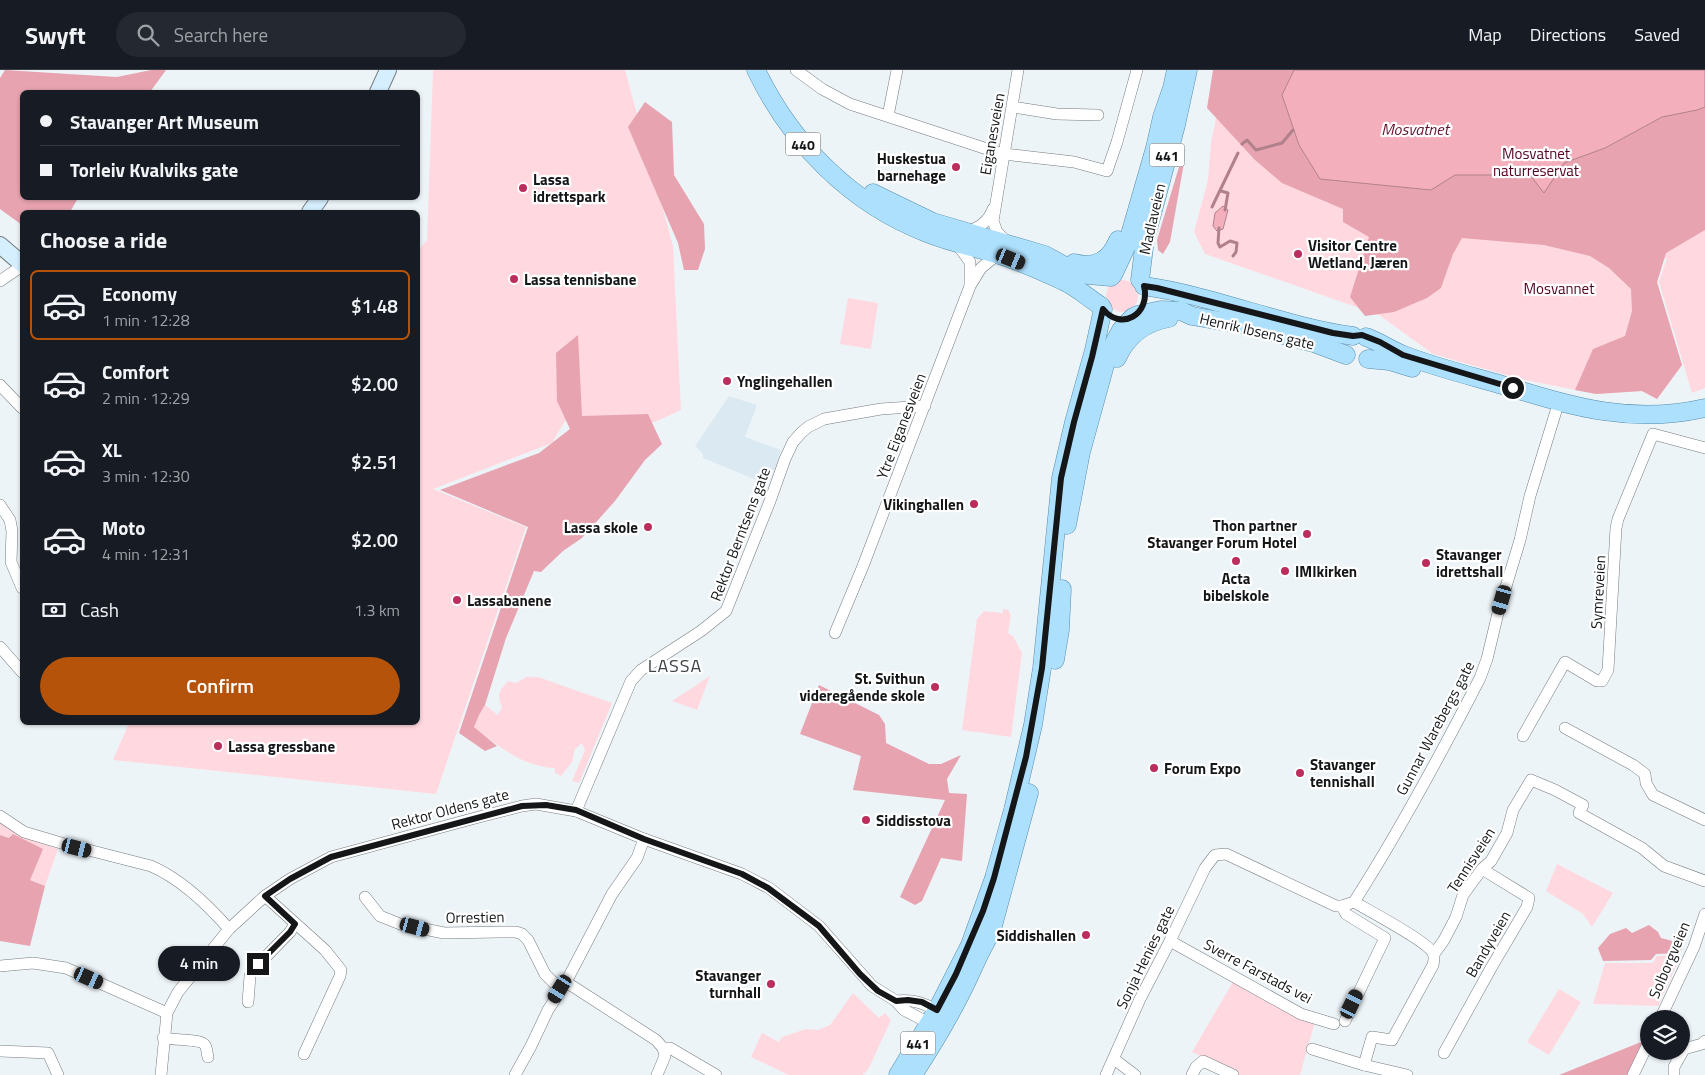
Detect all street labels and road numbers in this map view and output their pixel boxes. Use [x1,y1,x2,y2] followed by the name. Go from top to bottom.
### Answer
[973,91,1011,177] street label: Eiganesveien
[786,132,820,156] road number: 440
[1150,144,1184,166] road number: 441
[1133,181,1171,257] street label: Madlaveien
[1197,307,1317,355] street label: Henrik Ibsens gate
[870,370,932,482] street label: Ytre Eiganesveien
[704,464,776,604] street label: Rektor Berntsens gate
[1585,555,1611,629] street label: Symreveien
[1390,657,1480,799] street label: Gunnar Warebergs gate
[389,782,511,836] street label: Rektor Oldens gate
[1441,823,1501,897] street label: Tennisveien
[1110,901,1180,1013] street label: Sonja Henies gate
[445,905,505,929] street label: Orrestien
[1460,906,1516,982] street label: Bandyveien
[1642,918,1696,1002] street label: Solborgveien
[1200,933,1316,1009] street label: Sverre Farstads vei
[900,1031,936,1054] road number: 441

